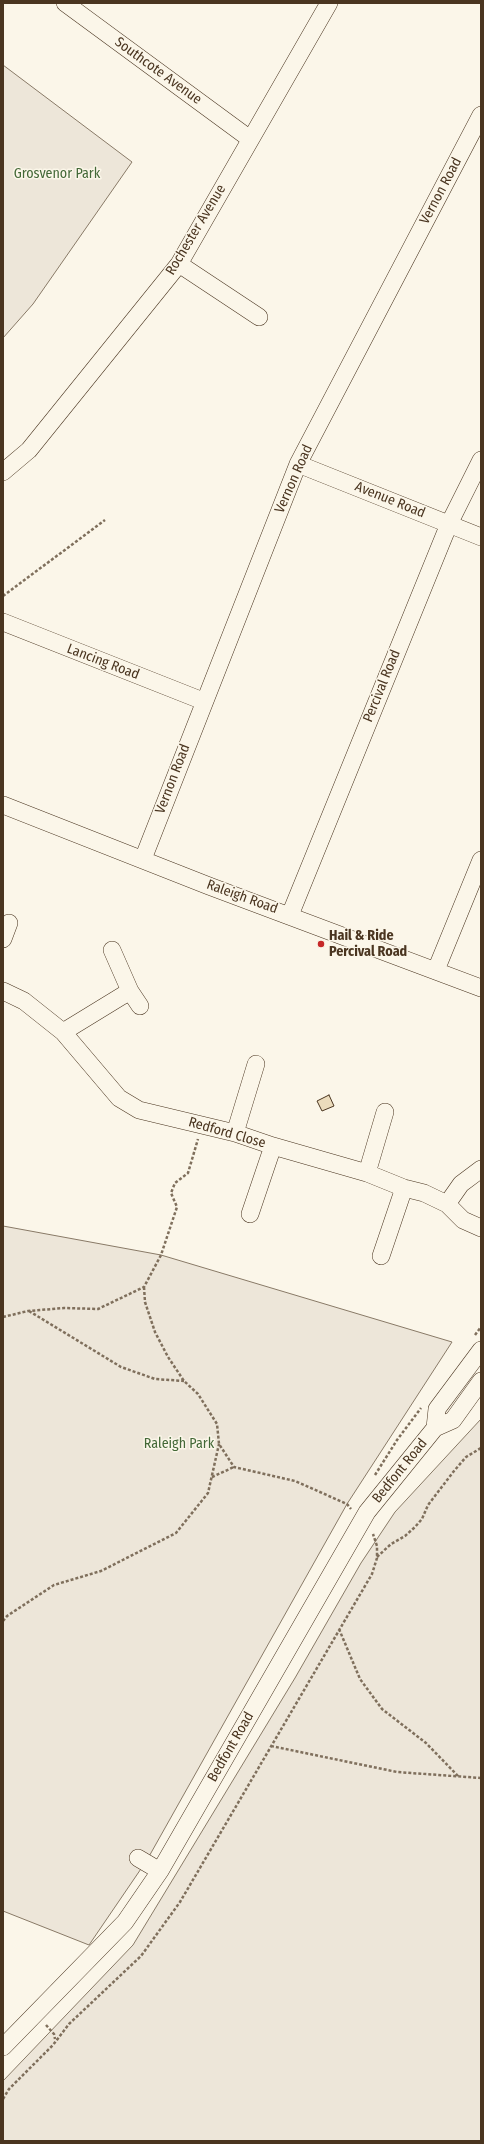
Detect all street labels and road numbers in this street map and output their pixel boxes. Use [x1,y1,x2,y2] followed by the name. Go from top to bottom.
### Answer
[111,34,205,108] street label: Southcote Avenue
[416,155,466,227] street label: Vernon Road
[162,182,230,278] street label: Rochester Avenue
[271,442,317,516] street label: Vernon Road
[352,478,428,522] street label: Avenue Road
[64,641,142,683] street label: Lancing Road
[360,647,404,725] street label: Percival Road
[152,742,194,816] street label: Vernon Road
[204,876,280,918] street label: Raleigh Road
[186,1114,268,1152] street label: Redford Close
[369,1435,431,1507] street label: Bedfont Road
[204,1709,258,1785] street label: Bedfont Road

